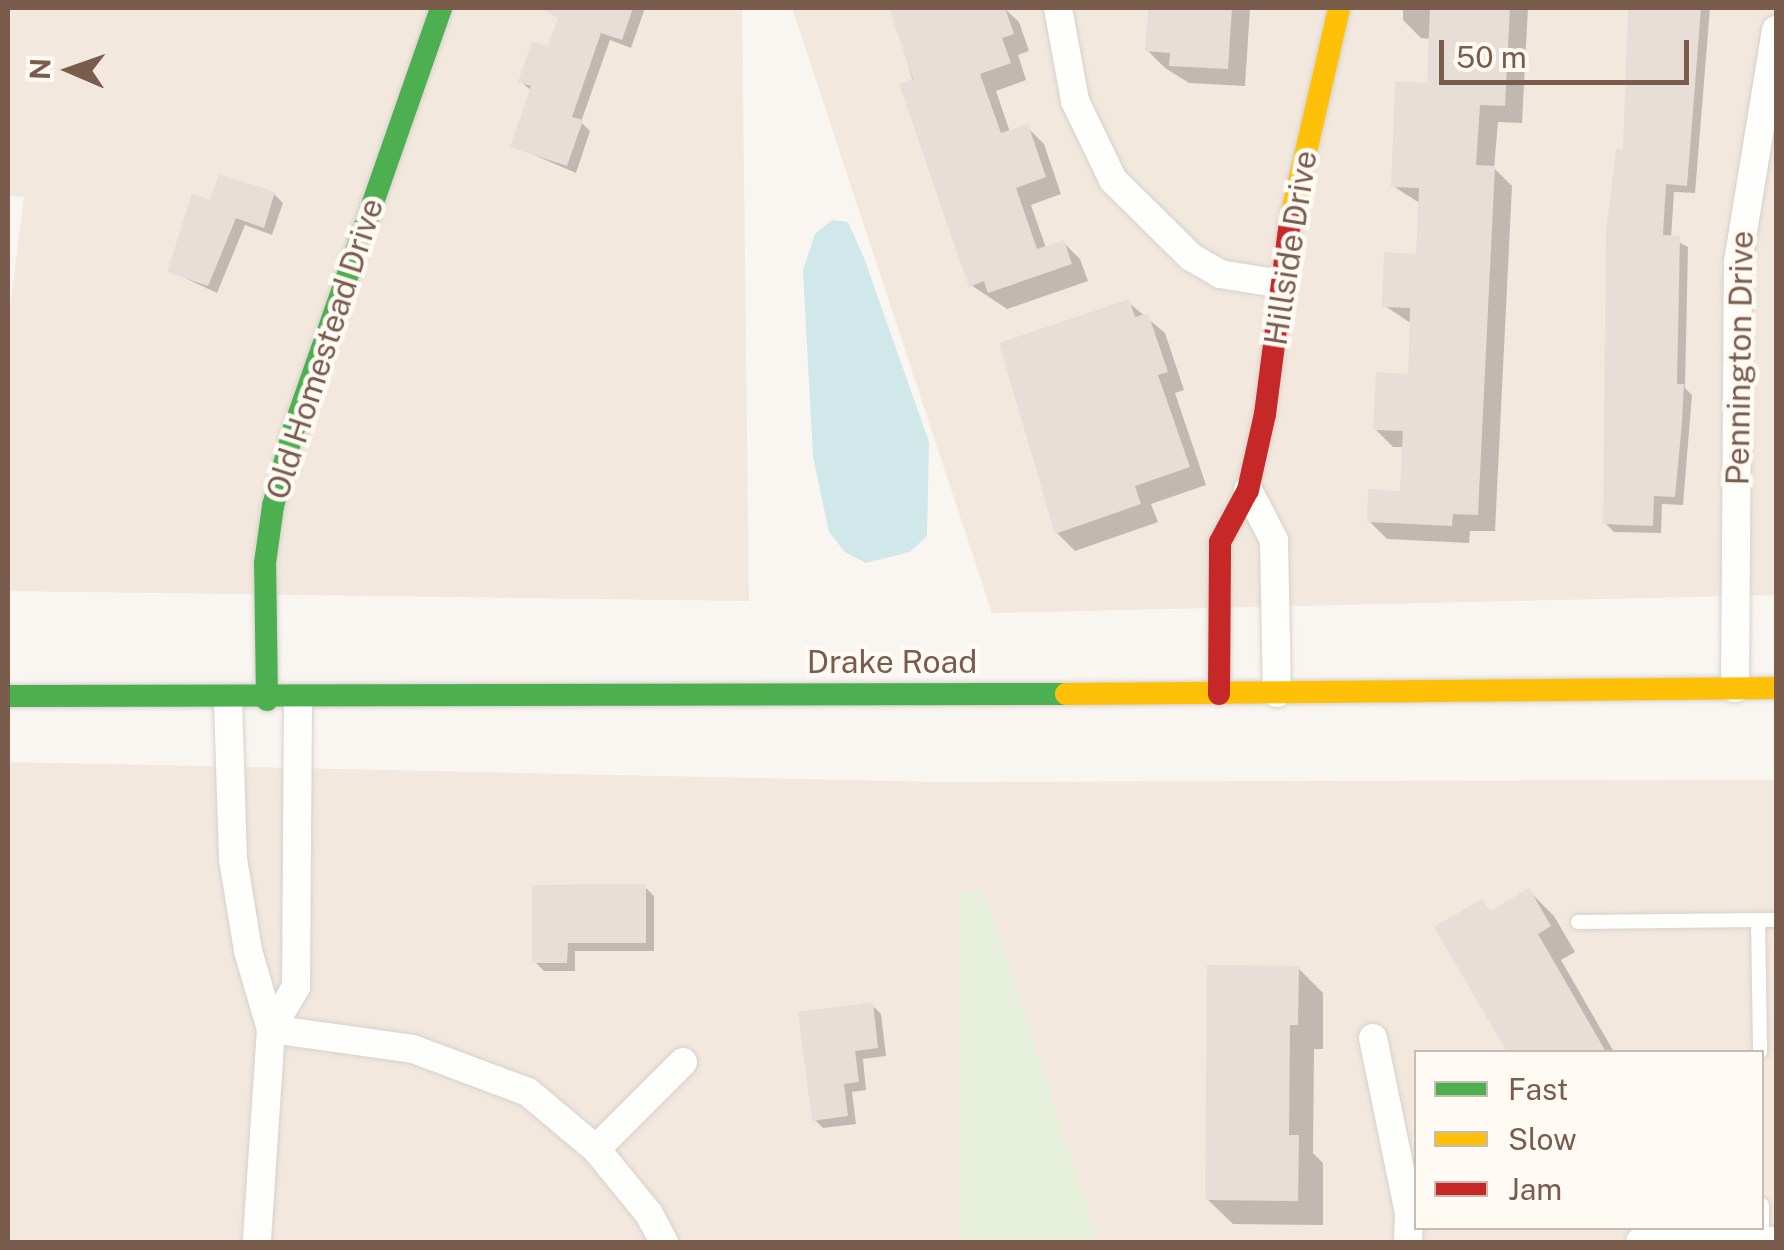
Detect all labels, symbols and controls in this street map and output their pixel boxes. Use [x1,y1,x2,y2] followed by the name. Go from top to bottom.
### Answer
[20,20,120,120] north arrow
[1444,20,1694,82] scale bar
[1456,39,1527,75] text: 50 m
[23,57,56,80] text: N
[1257,148,1325,348] street label: Hillside Drive
[258,194,392,504] street label: Old Homestead Drive
[1719,230,1761,486] street label: Pennington Drive
[807,643,977,681] street label: Drake Road
[1414,1050,1764,1230] legend
[1508,1071,1568,1107] text: Fast
[1508,1121,1577,1157] text: Slow
[1508,1171,1562,1207] text: Jam

